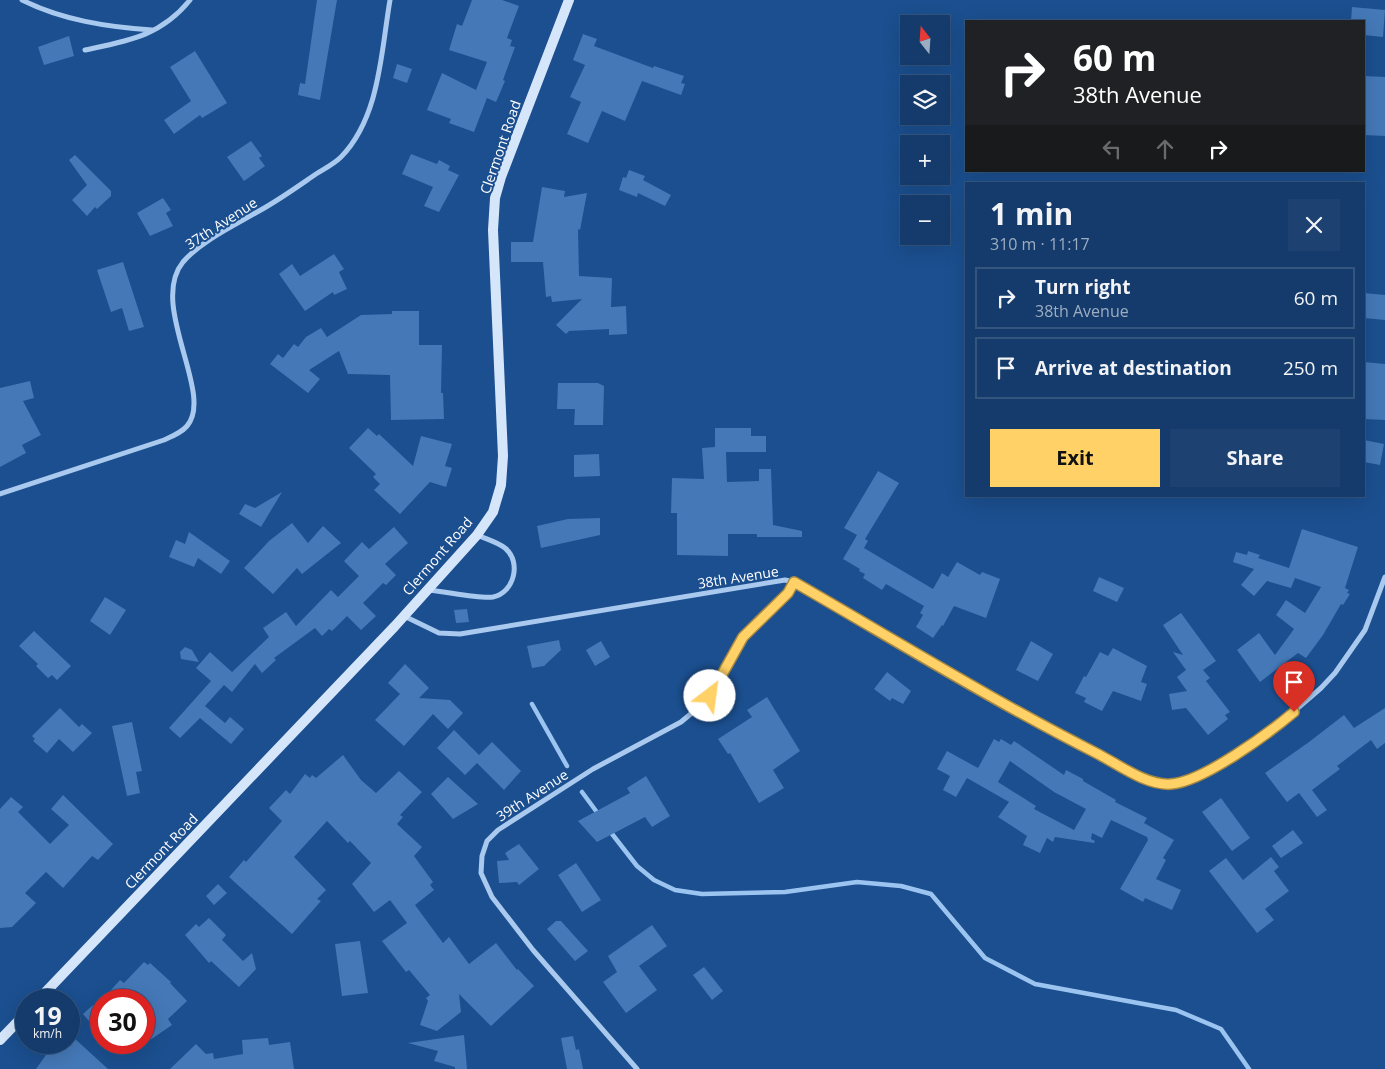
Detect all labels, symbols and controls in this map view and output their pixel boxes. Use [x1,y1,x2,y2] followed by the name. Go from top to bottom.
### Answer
[900,15,950,65] north arrow
[900,15,950,245] map controls
[1073,34,1156,81] text: 60 m
[990,40,1055,105] icon: right
[900,75,950,125] button: layers
[1073,79,1202,109] text: 38th Avenue
[475,98,525,196] street label: Clermont Road
[900,135,950,185] button: +
[1098,135,1126,163] icon: left
[1151,135,1179,163] icon: ahead
[1204,135,1232,163] icon: right
[181,193,261,253] street label: 37th Avenue
[990,193,1073,234] text: 1 min
[900,195,950,245] button: −
[1288,199,1340,251] button: close
[990,233,1090,255] text: 310 m · 11:17
[1035,274,1130,300] text: Turn right
[992,284,1020,312] icon: right
[1294,285,1338,311] text: 60 m
[1035,300,1129,322] text: 38th Avenue
[992,354,1020,382] icon: arrive
[1035,355,1232,381] text: Arrive at destination
[1283,355,1338,381] text: 250 m
[990,429,1160,487] button: Exit
[1170,429,1340,487] button: Share
[398,513,476,599] street label: Clermont Road
[696,561,780,593] street label: 38th Avenue
[1273,661,1315,712] pin
[1280,668,1308,696] icon: arrive
[683,669,735,721] position arrow
[492,765,572,825] street label: 39th Avenue
[120,809,202,893] street label: Clermont Road
[90,989,155,1054] speed limit sign: 30
[33,998,62,1032] text: 19
[33,1025,62,1042] text: km/h

